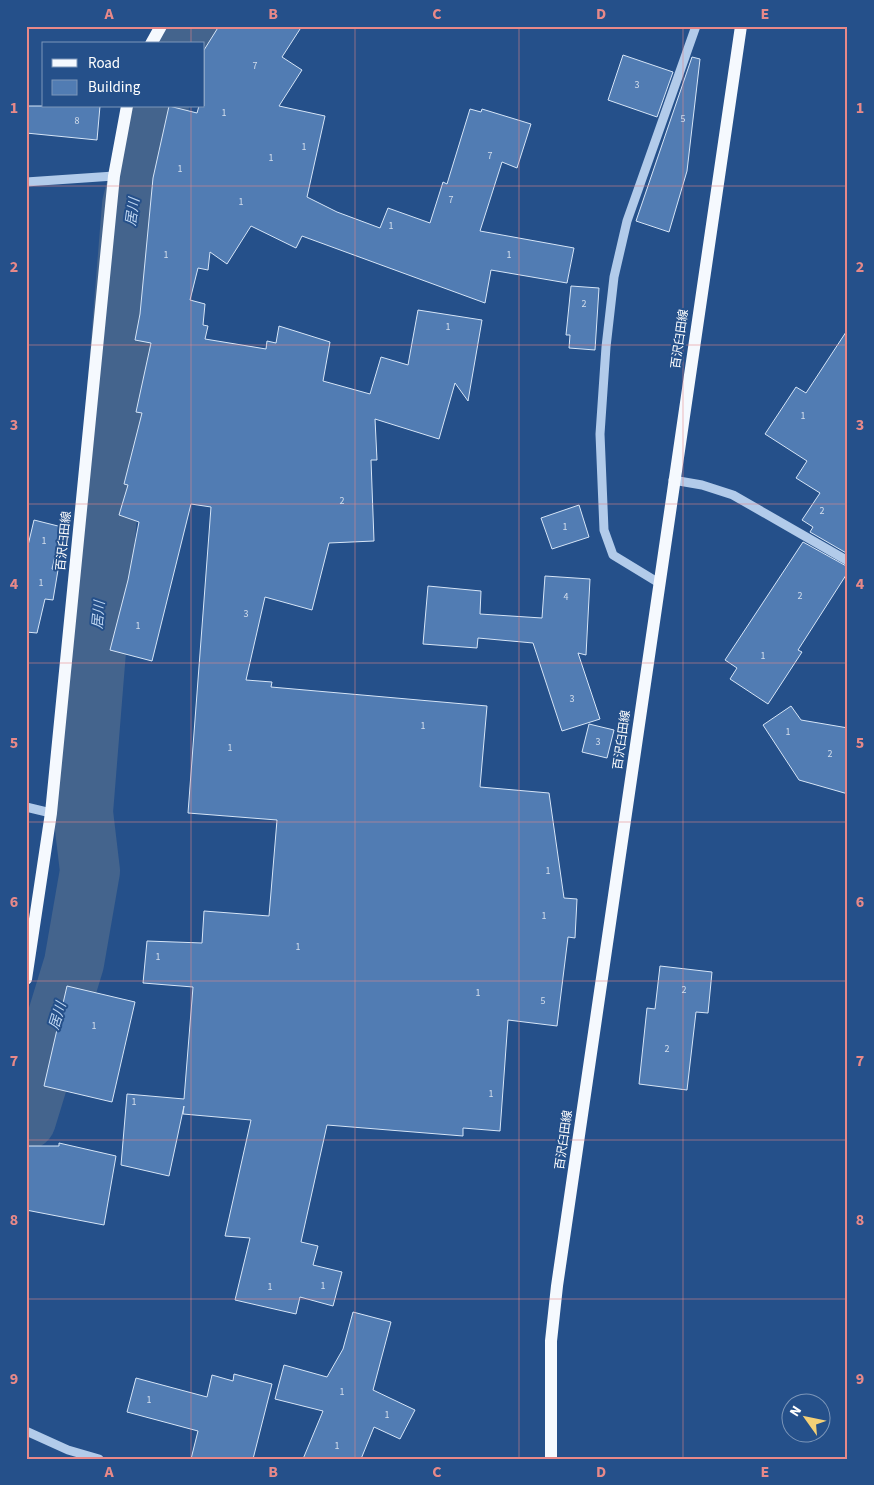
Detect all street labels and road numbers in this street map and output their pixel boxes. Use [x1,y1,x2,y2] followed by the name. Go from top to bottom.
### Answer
[667,308,693,370] street label: 百沢臼田線
[52,510,76,572] street label: 百沢臼田線
[609,709,635,771] street label: 百沢臼田線
[551,1109,577,1171] street label: 百沢臼田線

